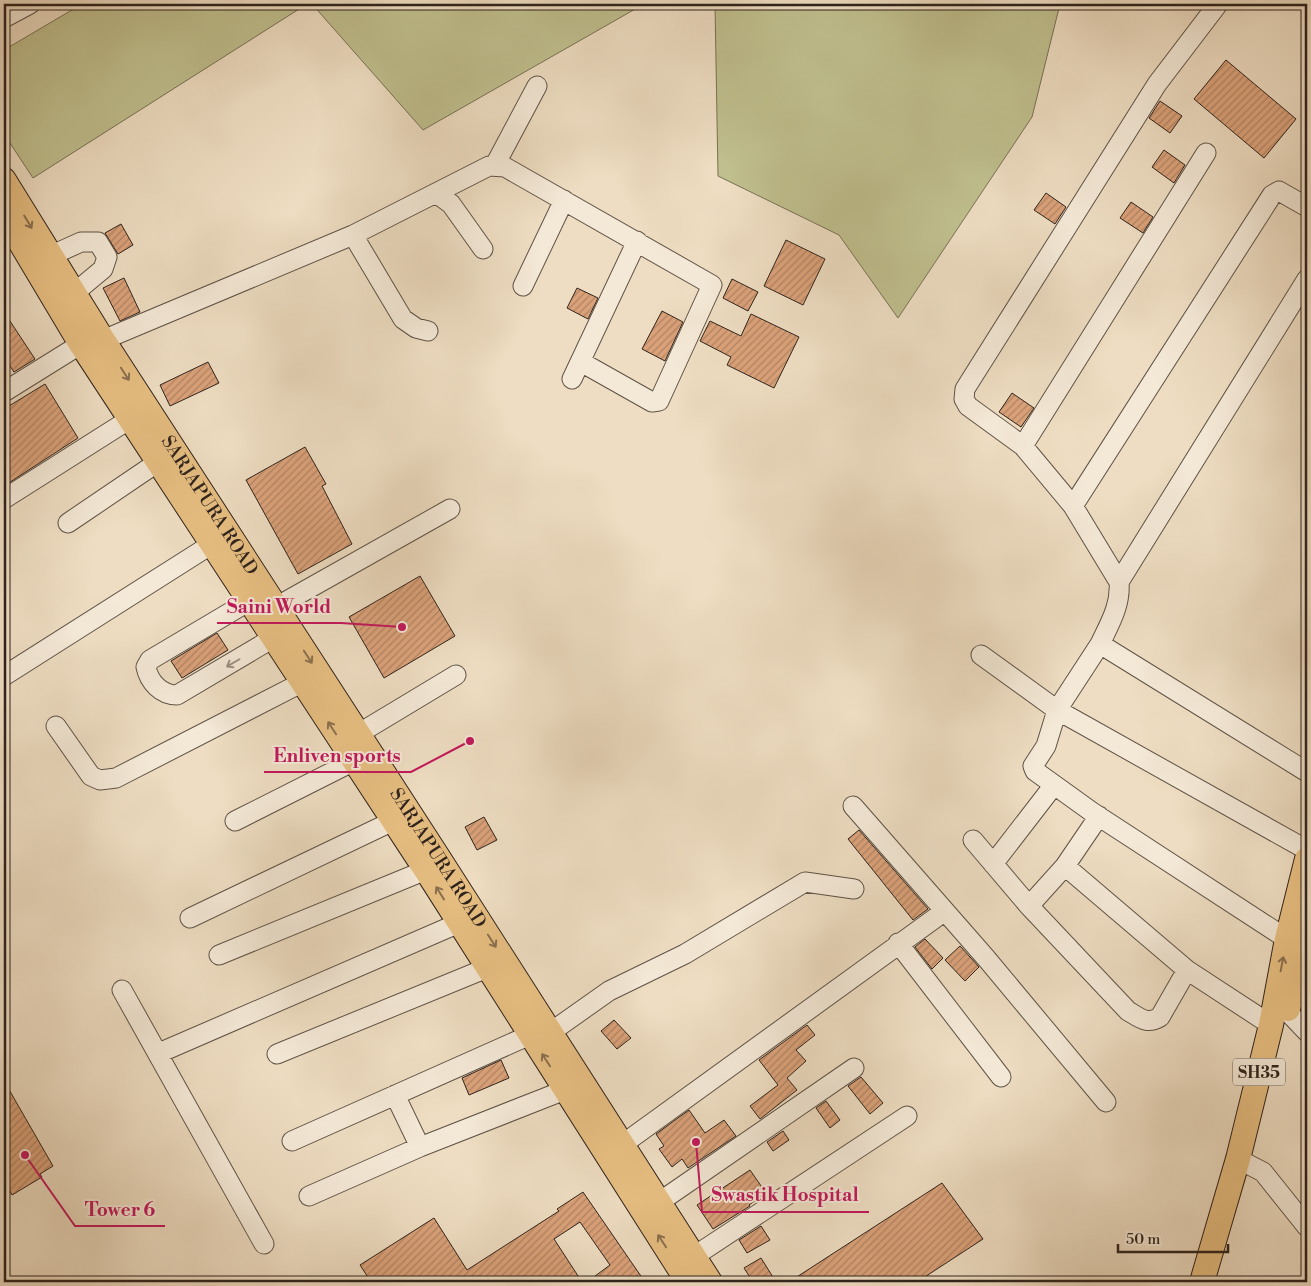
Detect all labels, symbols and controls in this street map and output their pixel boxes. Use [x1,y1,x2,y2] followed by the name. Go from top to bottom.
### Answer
[24,215,34,229] one-way arrow
[120,367,130,381] one-way arrow
[156,431,263,580] street label: SARJAPURA ROAD
[217,589,341,623] callout: Saini World
[227,595,331,619] text: Saini World
[303,650,314,664] one-way arrow
[226,658,241,668] one-way arrow
[327,721,337,735] one-way arrow
[264,738,411,772] callout: Enliven sports
[273,744,401,768] text: Enliven sports
[384,784,491,932] street label: SARJAPURA ROAD
[435,887,445,901] one-way arrow
[487,933,497,947] one-way arrow
[1278,956,1287,972] one-way arrow
[541,1053,551,1067] one-way arrow
[1233,1058,1285,1086] road number: SH35
[702,1178,869,1212] callout: Swastik Hospital
[711,1183,859,1207] text: Swastik Hospital
[75,1192,165,1226] callout: Tower 6
[85,1198,155,1222] text: Tower 6
[1118,1221,1228,1253] scale bar
[1126,1230,1160,1249] text: 50 m
[656,1235,666,1249] one-way arrow

